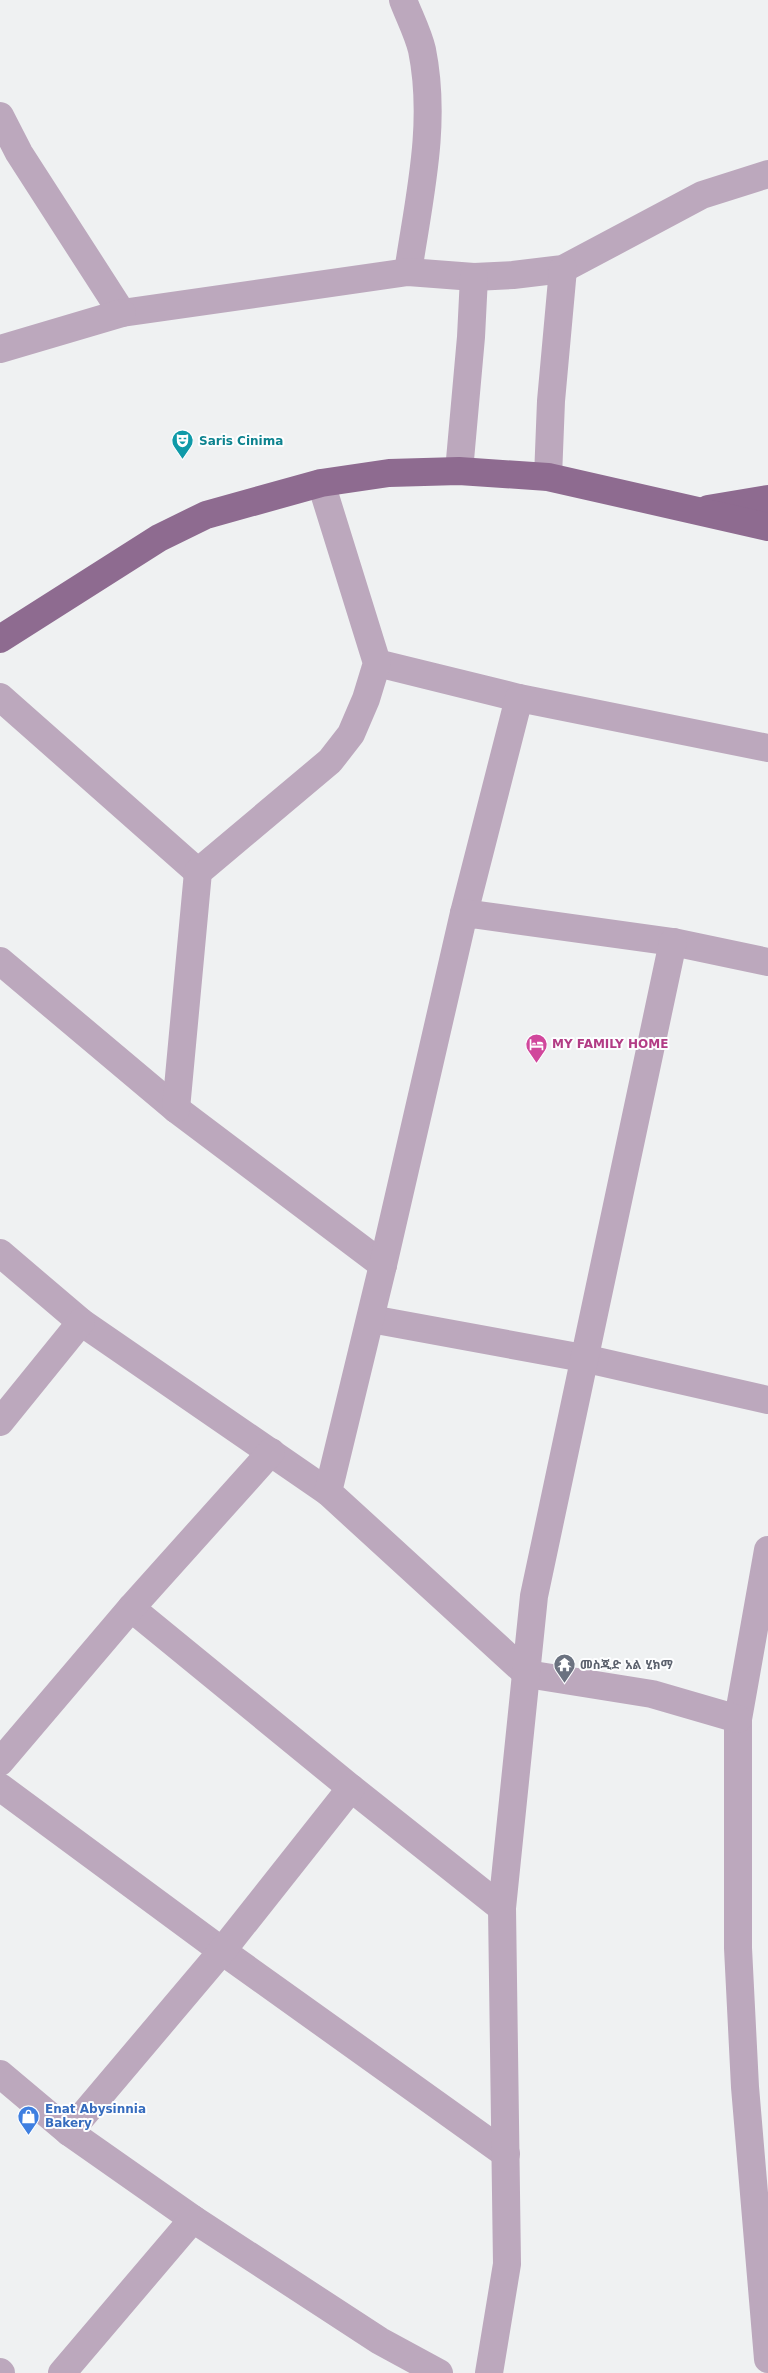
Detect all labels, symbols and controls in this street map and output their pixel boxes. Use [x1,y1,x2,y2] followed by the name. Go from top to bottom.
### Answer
[171,429,195,460] theatre icon: Saris Cinima
[199,434,283,448] place label: Saris Cinima
[524,1032,548,1063] hotel icon: MY FAMILY HOME
[552,1037,668,1051] place label: MY FAMILY HOME
[552,1653,576,1684] temple icon: መስጂድ አል ሂክማ
[580,1658,673,1672] place label: መስጂድ አል ሂክማ
[45,2102,146,2130] place label: Enat Abysinnia Bakery
[17,2104,41,2135] shop icon: Enat Abysinnia Bakery

